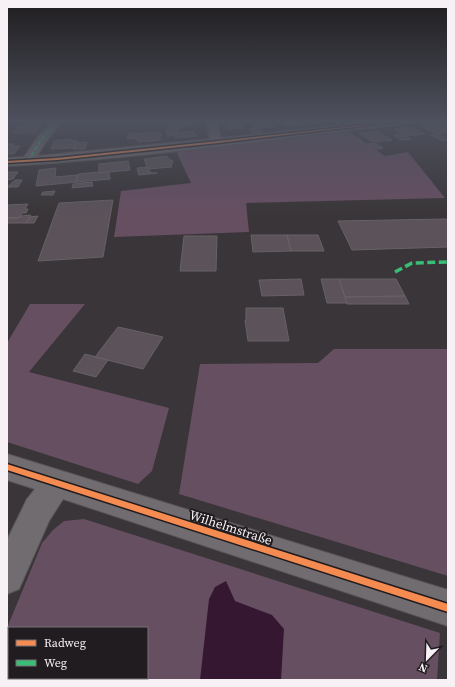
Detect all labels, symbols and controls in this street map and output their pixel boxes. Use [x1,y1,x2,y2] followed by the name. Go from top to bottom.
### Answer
[187,506,275,549] street label: Wilhelmstraße
[8,627,148,679] legend
[44,635,86,651] text: Radweg
[407,639,447,679] north arrow
[44,655,67,671] text: Weg
[417,659,430,676] text: N

